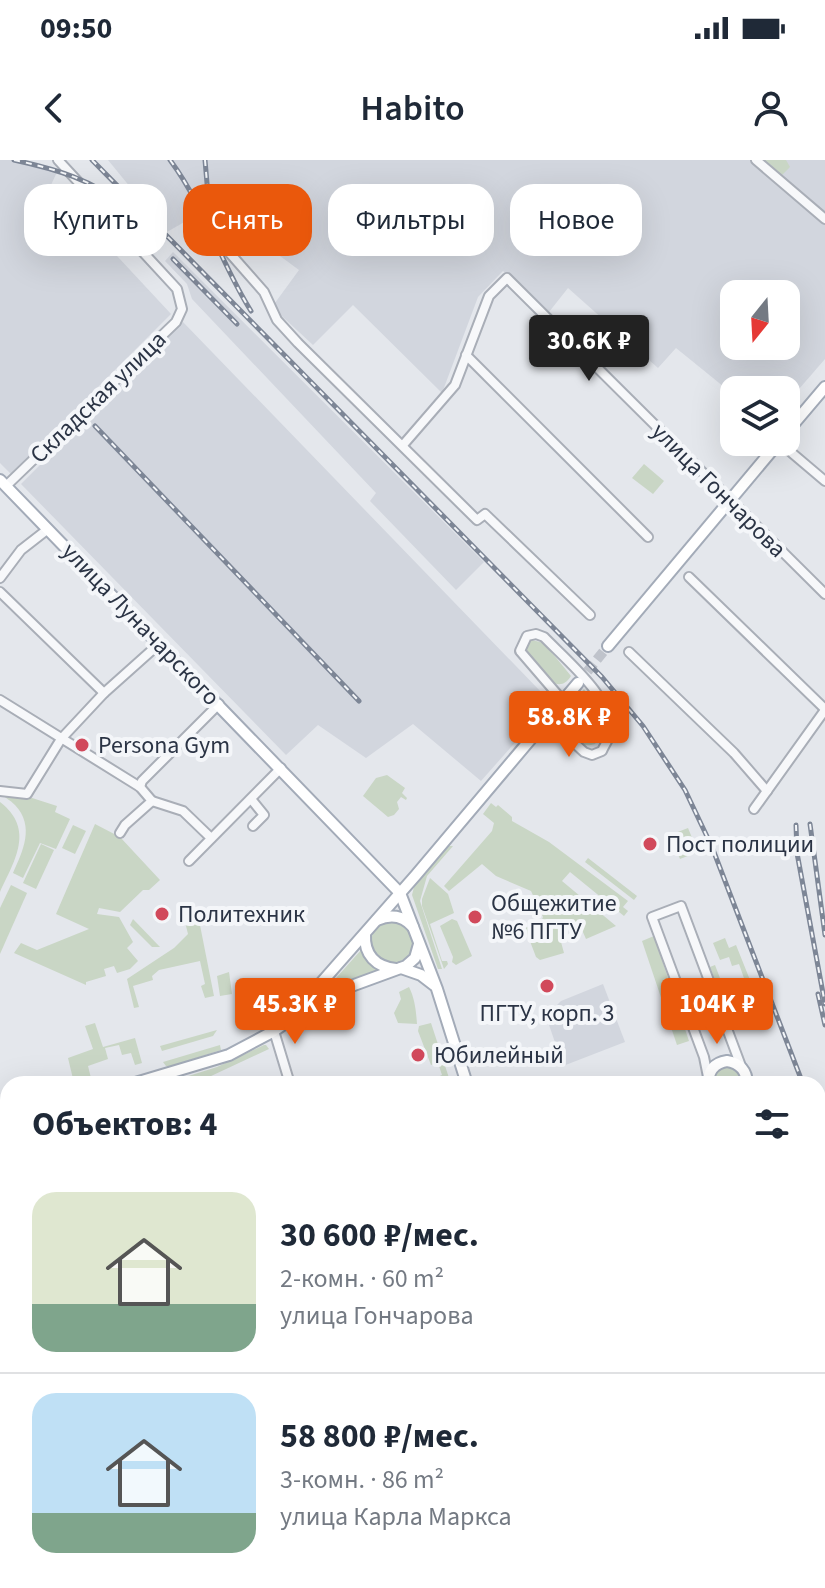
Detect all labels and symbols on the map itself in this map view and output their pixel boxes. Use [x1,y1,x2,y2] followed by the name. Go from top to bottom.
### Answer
[720,280,800,360] north arrow
[515,315,663,383] pin: 30.6K ₽
[22,323,175,472] street label: Складская улица
[643,415,794,566] street label: улица Гончарова
[54,535,228,714] street label: улица Луначарского
[495,691,643,759] pin: 58.8K ₽
[98,728,230,763] place label: Persona Gym
[73,736,91,754] marker: Persona Gym
[666,827,814,862] place label: Пост полиции
[641,835,659,853] marker: Пост полиции
[491,886,617,949] place label: Общежитие №6 ПГТУ
[178,897,305,932] place label: Политехник
[153,905,171,923] marker: Политехник
[466,908,484,926] marker: Общежитие №6 ПГТУ
[538,977,556,995] marker: ПГТУ, корп. 3
[221,978,369,1046] pin: 45.3K ₽
[652,978,782,1046] pin: 104K ₽
[479,996,615,1031] place label: ПГТУ, корп. 3
[434,1038,564,1073] place label: Юбилейный
[409,1046,427,1064] marker: Юбилейный

